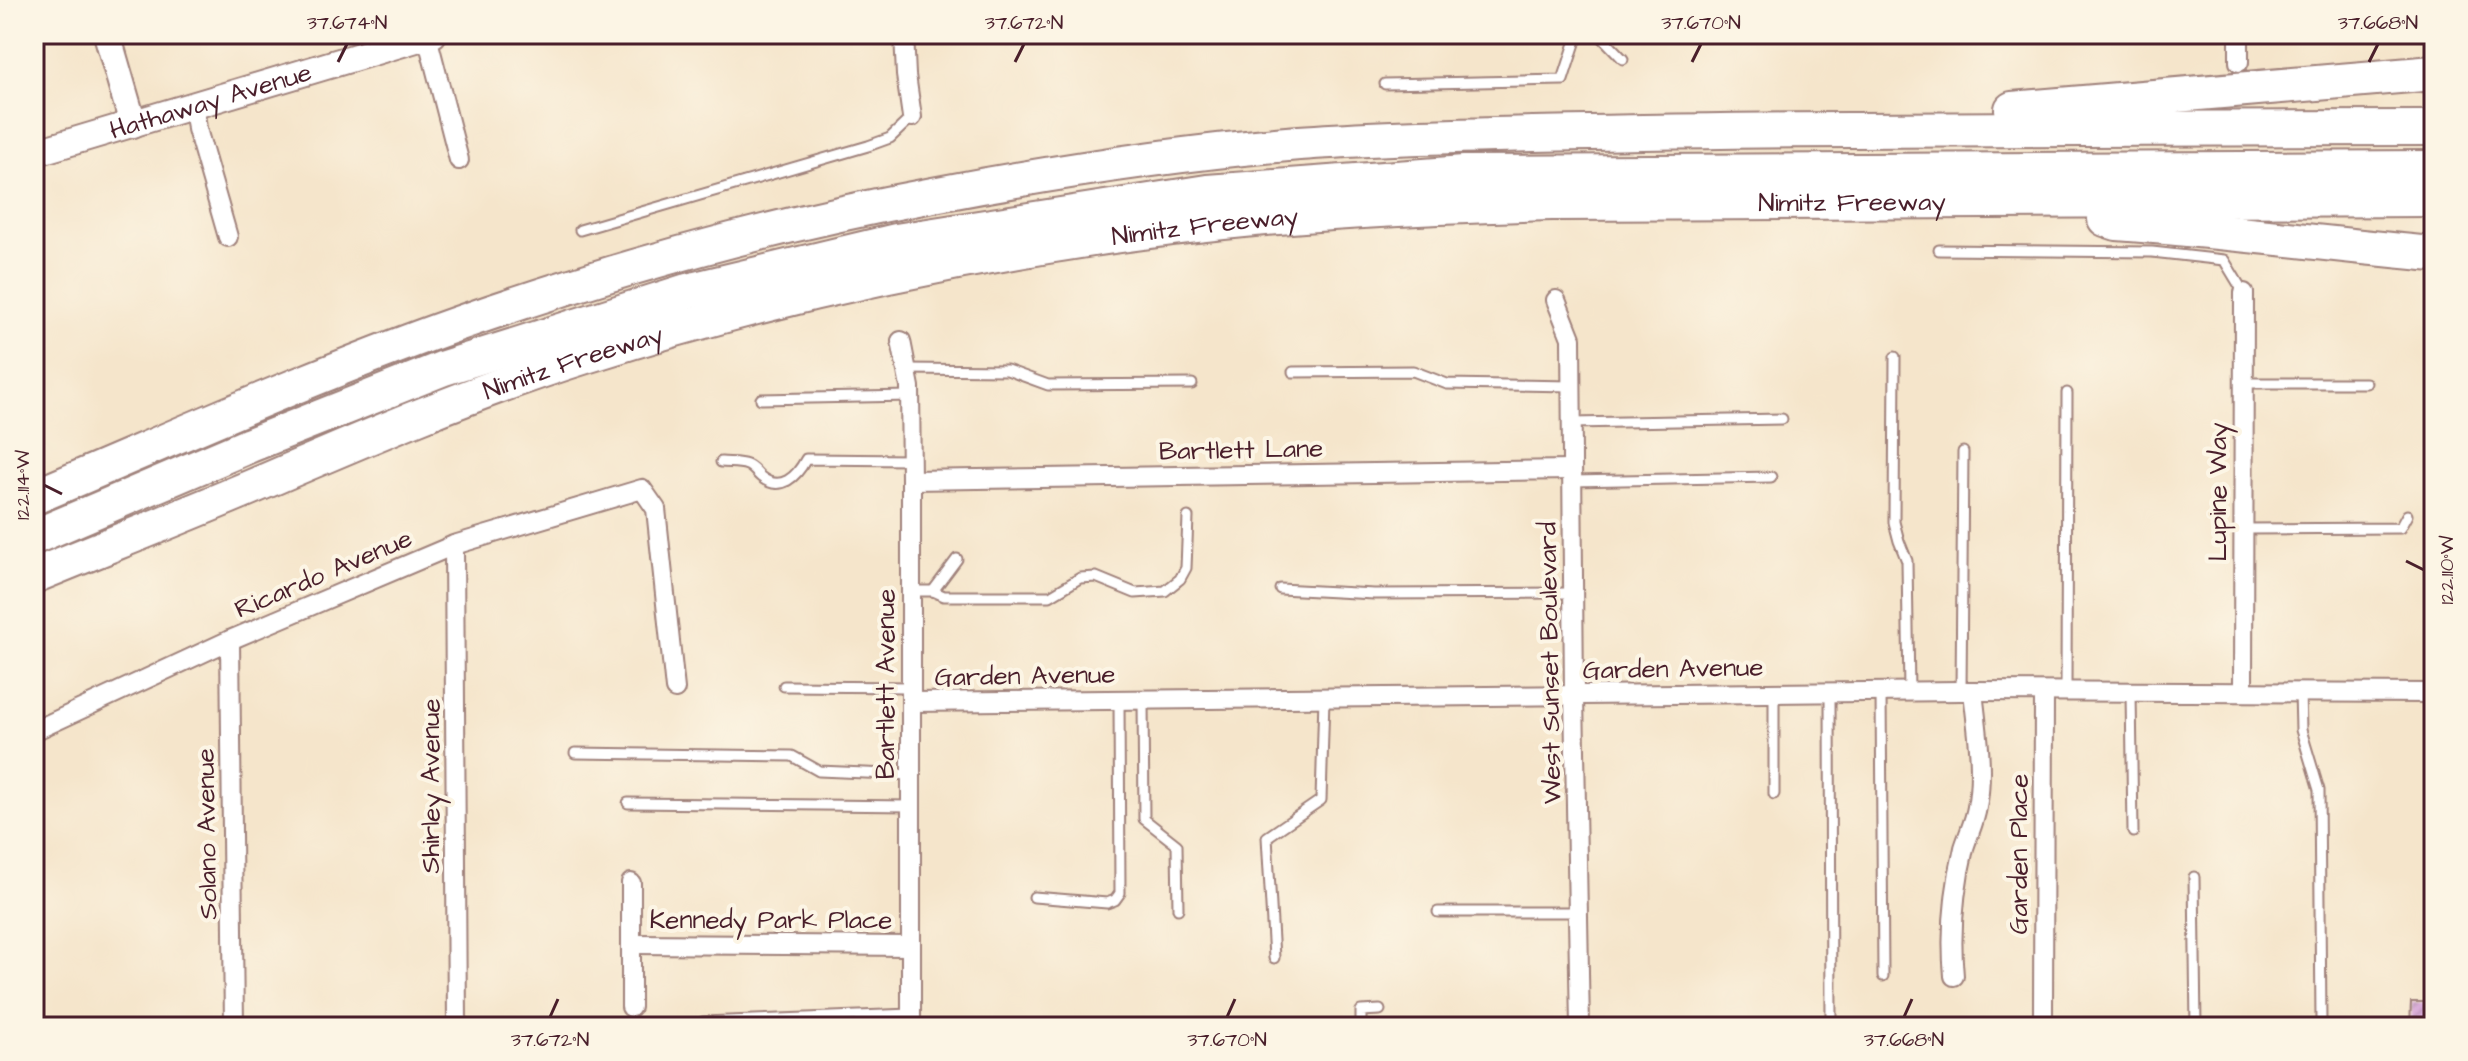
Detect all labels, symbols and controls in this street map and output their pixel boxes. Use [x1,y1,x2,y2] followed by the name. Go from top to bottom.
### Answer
[307,9,387,37] text: 37.674°N
[985,9,1063,37] text: 37.672°N
[1661,9,1741,37] text: 37.670°N
[2338,9,2418,37] text: 37.668°N
[105,54,316,148] street label: Hathaway Avenue
[1758,184,1946,222] street label: Nimitz Freeway
[1109,198,1300,255] street label: Nimitz Freeway
[478,317,668,409] street label: Nimitz Freeway
[2200,422,2238,562] street label: Lupine Way
[1158,431,1324,469] street label: Bartlett Lane
[9,450,37,520] text: 122.114°W
[229,520,418,627] street label: Ricardo Avenue
[1530,522,1570,804] street label: West Sunset Boulevard
[2433,535,2461,605] text: 122.110°W
[868,589,904,779] street label: Bartlett Avenue
[1582,649,1764,689] street label: Garden Avenue
[934,656,1116,696] street label: Garden Avenue
[413,698,451,874] street label: Shirley Avenue
[188,748,226,920] street label: Solano Avenue
[2001,774,2037,934] street label: Garden Place
[650,902,892,940] street label: Kennedy Park Place
[511,1026,589,1054] text: 37.672°N
[1187,1026,1267,1054] text: 37.670°N
[1864,1026,1944,1054] text: 37.668°N

